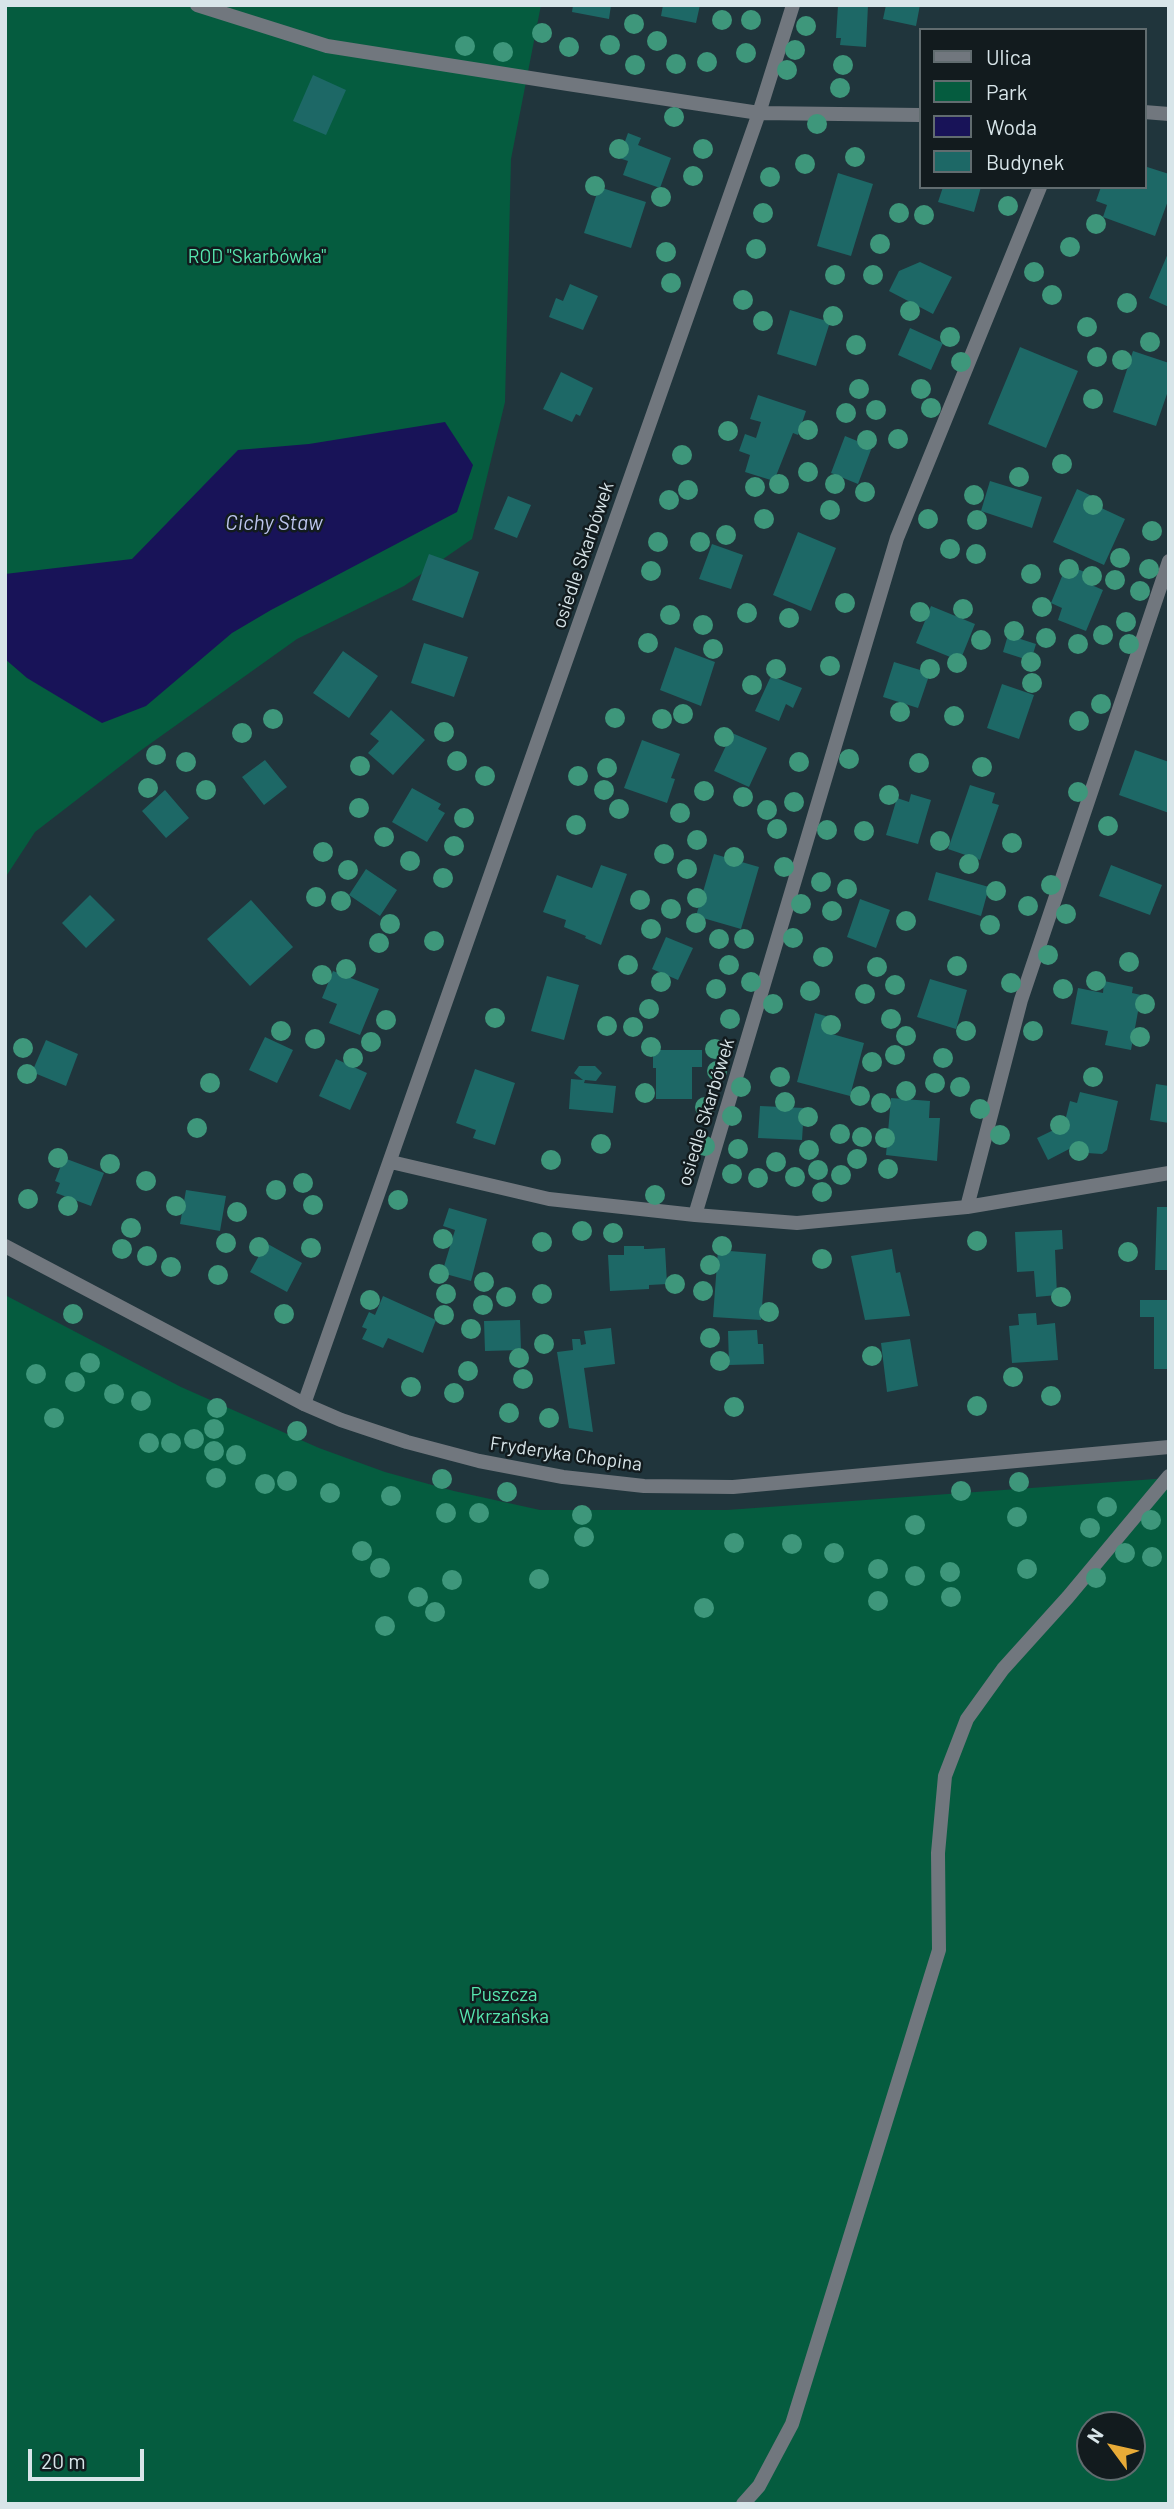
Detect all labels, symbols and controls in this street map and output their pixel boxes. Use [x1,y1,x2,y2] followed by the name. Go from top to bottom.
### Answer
[918,28,1146,189] legend
[986,44,1031,69] text: Ulica
[986,79,1027,104] text: Park
[986,114,1037,139] text: Woda
[986,149,1064,174] text: Budynek
[188,246,326,268] park label: ROD "Skarbówka"
[547,479,619,631] street label: osiedle Skarbówek
[225,510,323,536] water label: Cichy Staw
[673,1035,739,1189] street label: osiedle Skarbówek
[489,1432,643,1476] street label: Fryderyka Chopina
[459,1984,549,2028] park label: Puszcza Wkrzańska
[1076,2411,1146,2481] north arrow
[1082,2424,1108,2447] text: N
[32,2436,147,2480] scale bar
[41,2448,86,2473] text: 20 m

